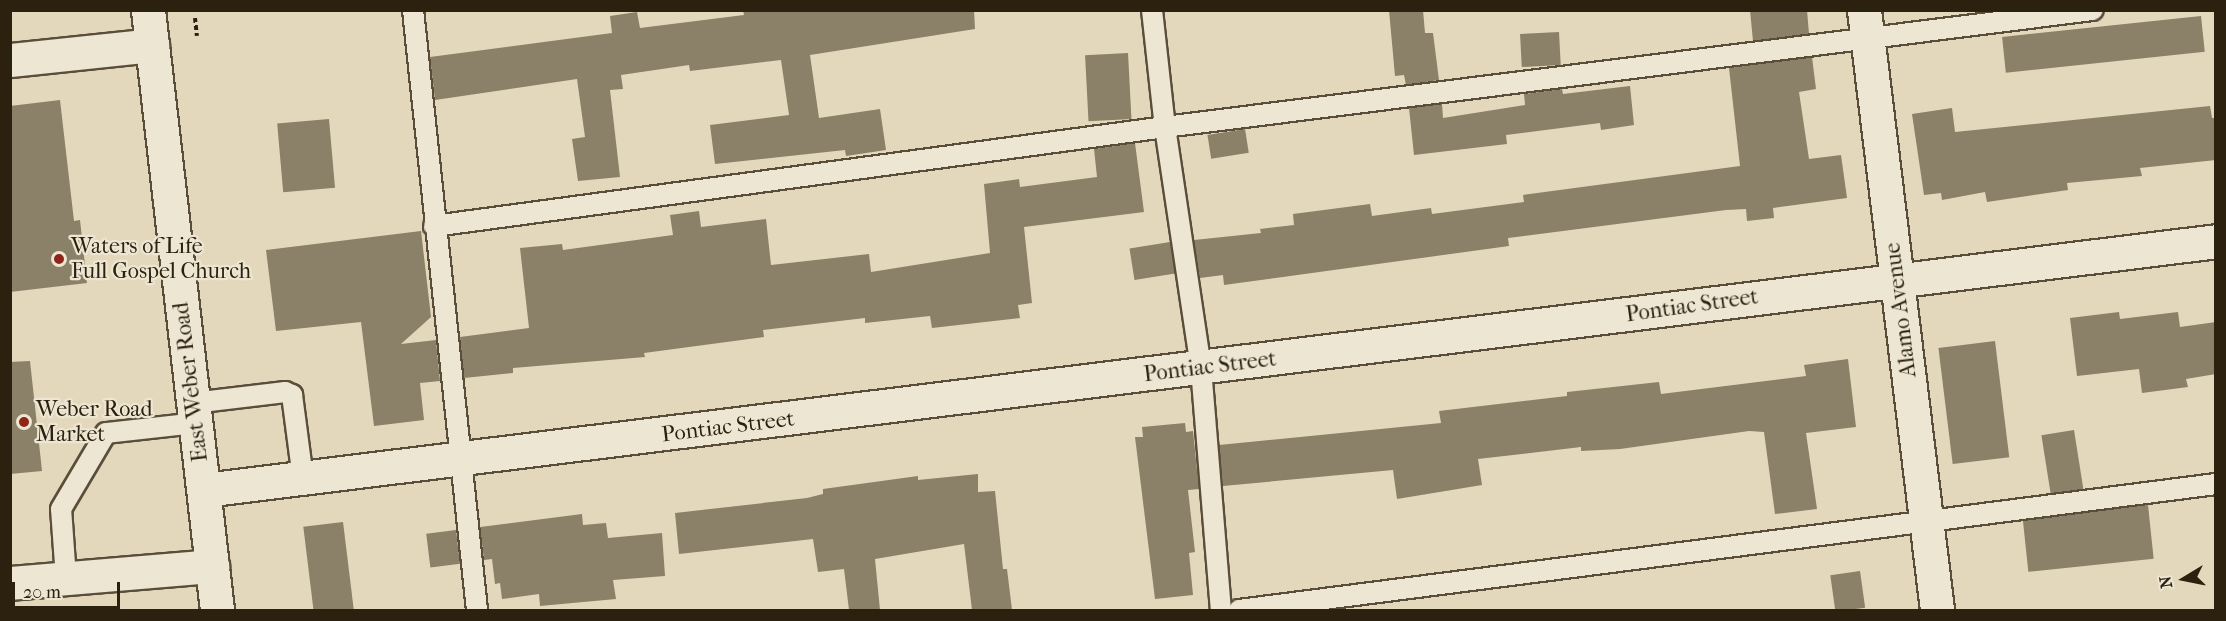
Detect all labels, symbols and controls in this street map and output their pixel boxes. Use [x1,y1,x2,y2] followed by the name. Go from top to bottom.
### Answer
[71,233,251,284] place label: Waters of Life Full Gospel Church
[1880,241,1922,379] street label: Alamo Avenue
[52,252,66,266] marker: Waters of Life Full Gospel Church
[1624,284,1760,328] street label: Pontiac Street
[168,301,214,463] street label: East Weber Road
[1142,346,1278,388] street label: Pontiac Street
[36,396,152,448] place label: Weber Road Market
[660,406,796,448] street label: Pontiac Street
[17,415,31,429] marker: Weber Road Market
[2154,549,2214,609] north arrow
[15,570,123,608] scale bar
[2155,575,2176,590] text: N
[23,582,61,603] text: 20 m

